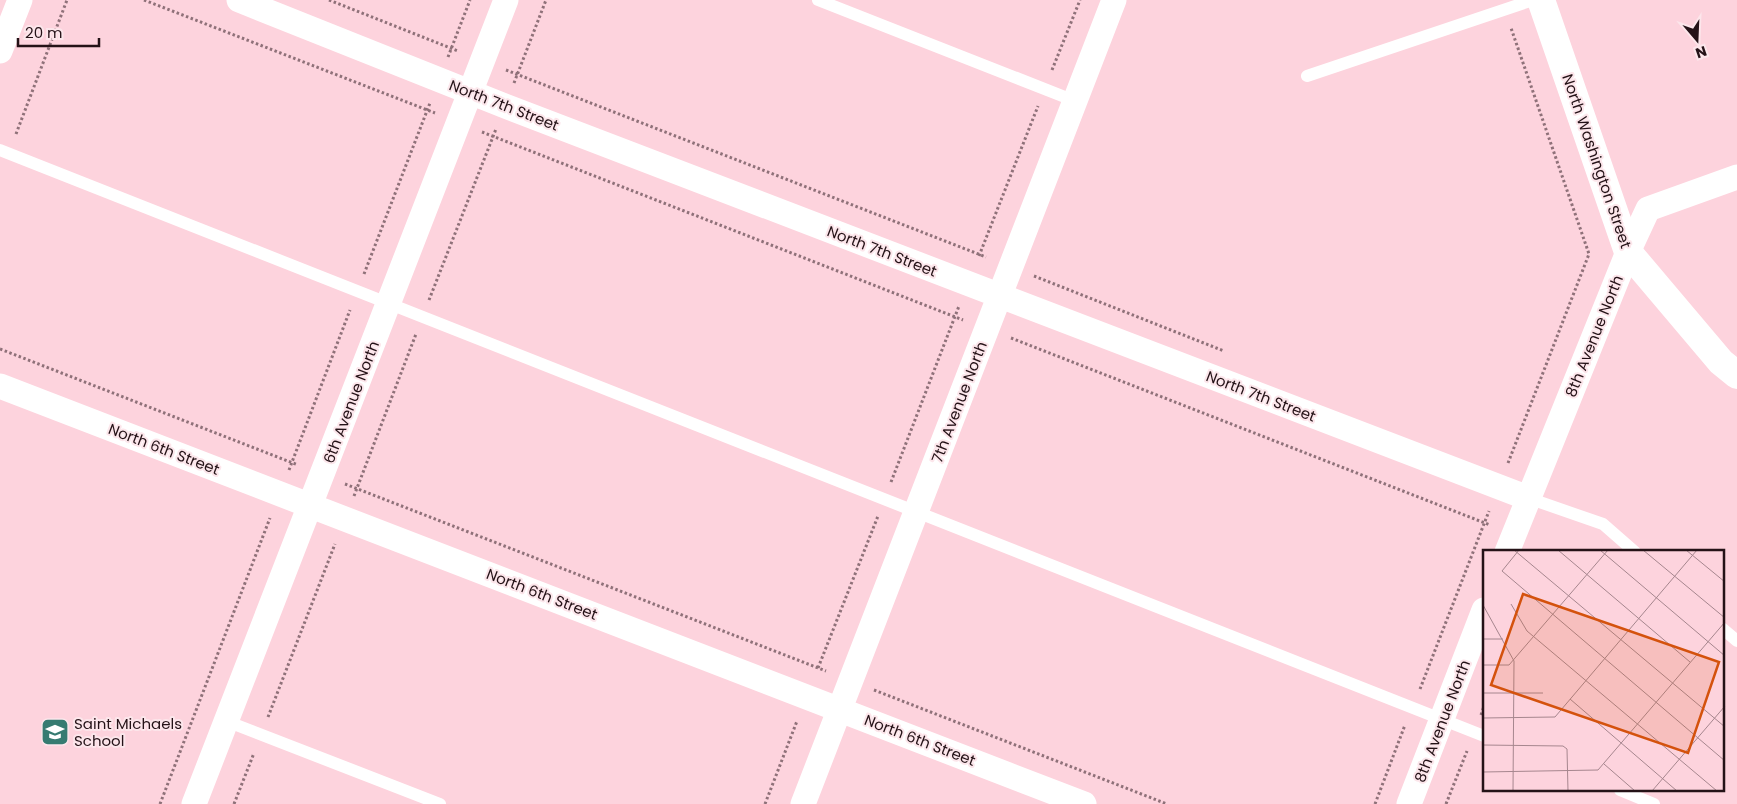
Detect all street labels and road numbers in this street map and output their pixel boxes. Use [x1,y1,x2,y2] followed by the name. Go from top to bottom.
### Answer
[1557,71,1637,251] street label: North Washington Street
[446,74,562,136] street label: North 7th Street
[824,220,940,282] street label: North 7th Street
[1560,272,1628,400] street label: 8th Avenue North
[318,338,384,466] street label: 6th Avenue North
[926,338,992,466] street label: 7th Avenue North
[1203,365,1319,427] street label: North 7th Street
[105,418,223,480] street label: North 6th Street
[483,563,601,625] street label: North 6th Street
[1409,657,1475,785] street label: 8th Avenue North
[861,709,979,771] street label: North 6th Street

